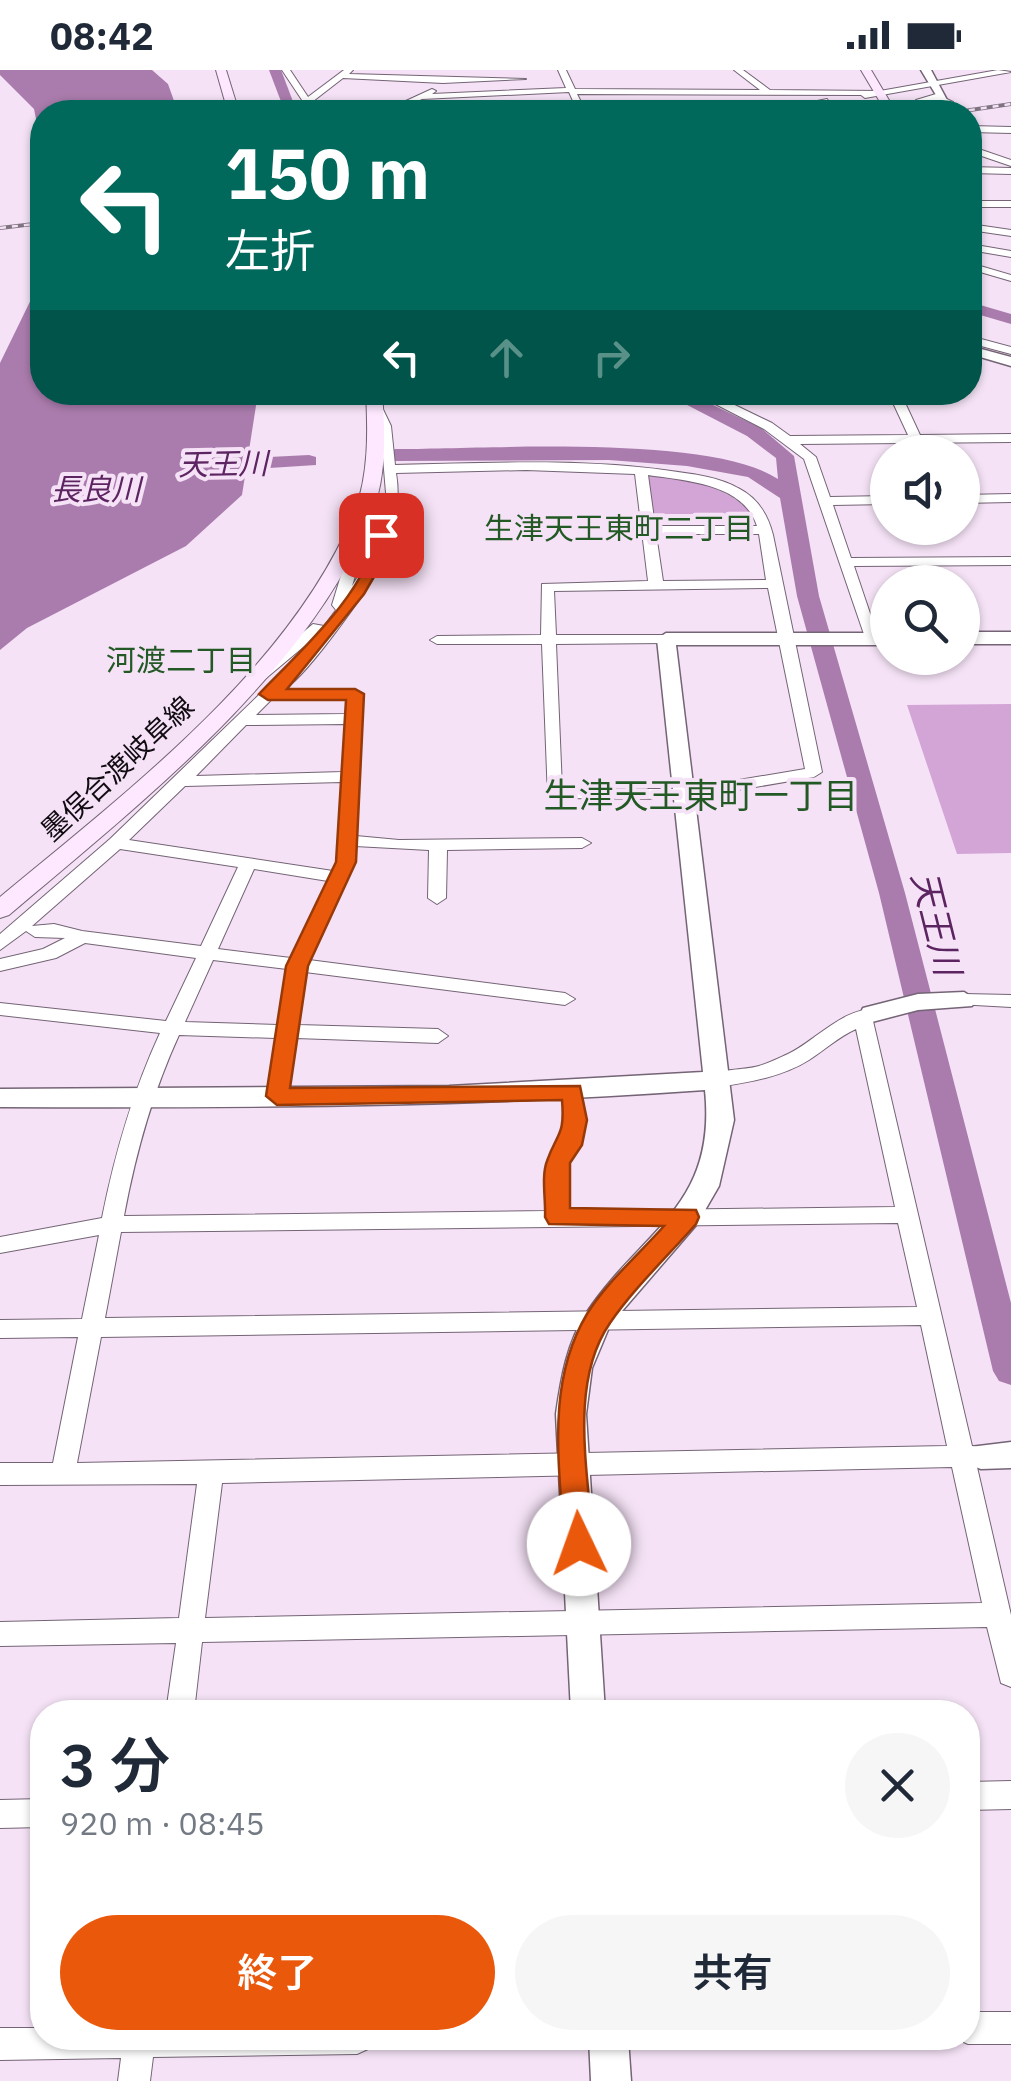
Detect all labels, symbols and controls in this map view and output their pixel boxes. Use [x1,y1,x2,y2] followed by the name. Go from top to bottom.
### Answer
[50,11,154,60] text: 08:42
[225,127,430,218] text: 150 m
[60,140,190,270] icon: left
[225,221,315,279] text: 左折
[374,330,429,385] icon: left
[479,330,534,385] icon: ahead
[584,330,639,385] icon: right
[870,435,980,675] map controls
[870,435,980,545] button: sound
[178,443,271,483] water label: 天王川
[51,469,144,508] water label: 長良川
[339,493,424,578] pin
[354,508,409,563] icon: arrive
[484,508,754,547] district label: 生津天王東町二丁目
[870,565,980,675] button: search
[106,640,256,679] district label: 河渡二丁目
[33,688,201,848] street label: 墨俣合渡岐阜線
[543,772,859,818] district label: 生津天王東町一丁目
[902,866,973,983] water label: 天王川
[527,1492,631,1596] position arrow
[60,1725,170,1804] text: 3 分
[845,1733,950,1838] button: close
[60,1802,265,1844] text: 920 m · 08:45
[60,1915,495,2030] button: 終了
[515,1915,950,2030] button: 共有

